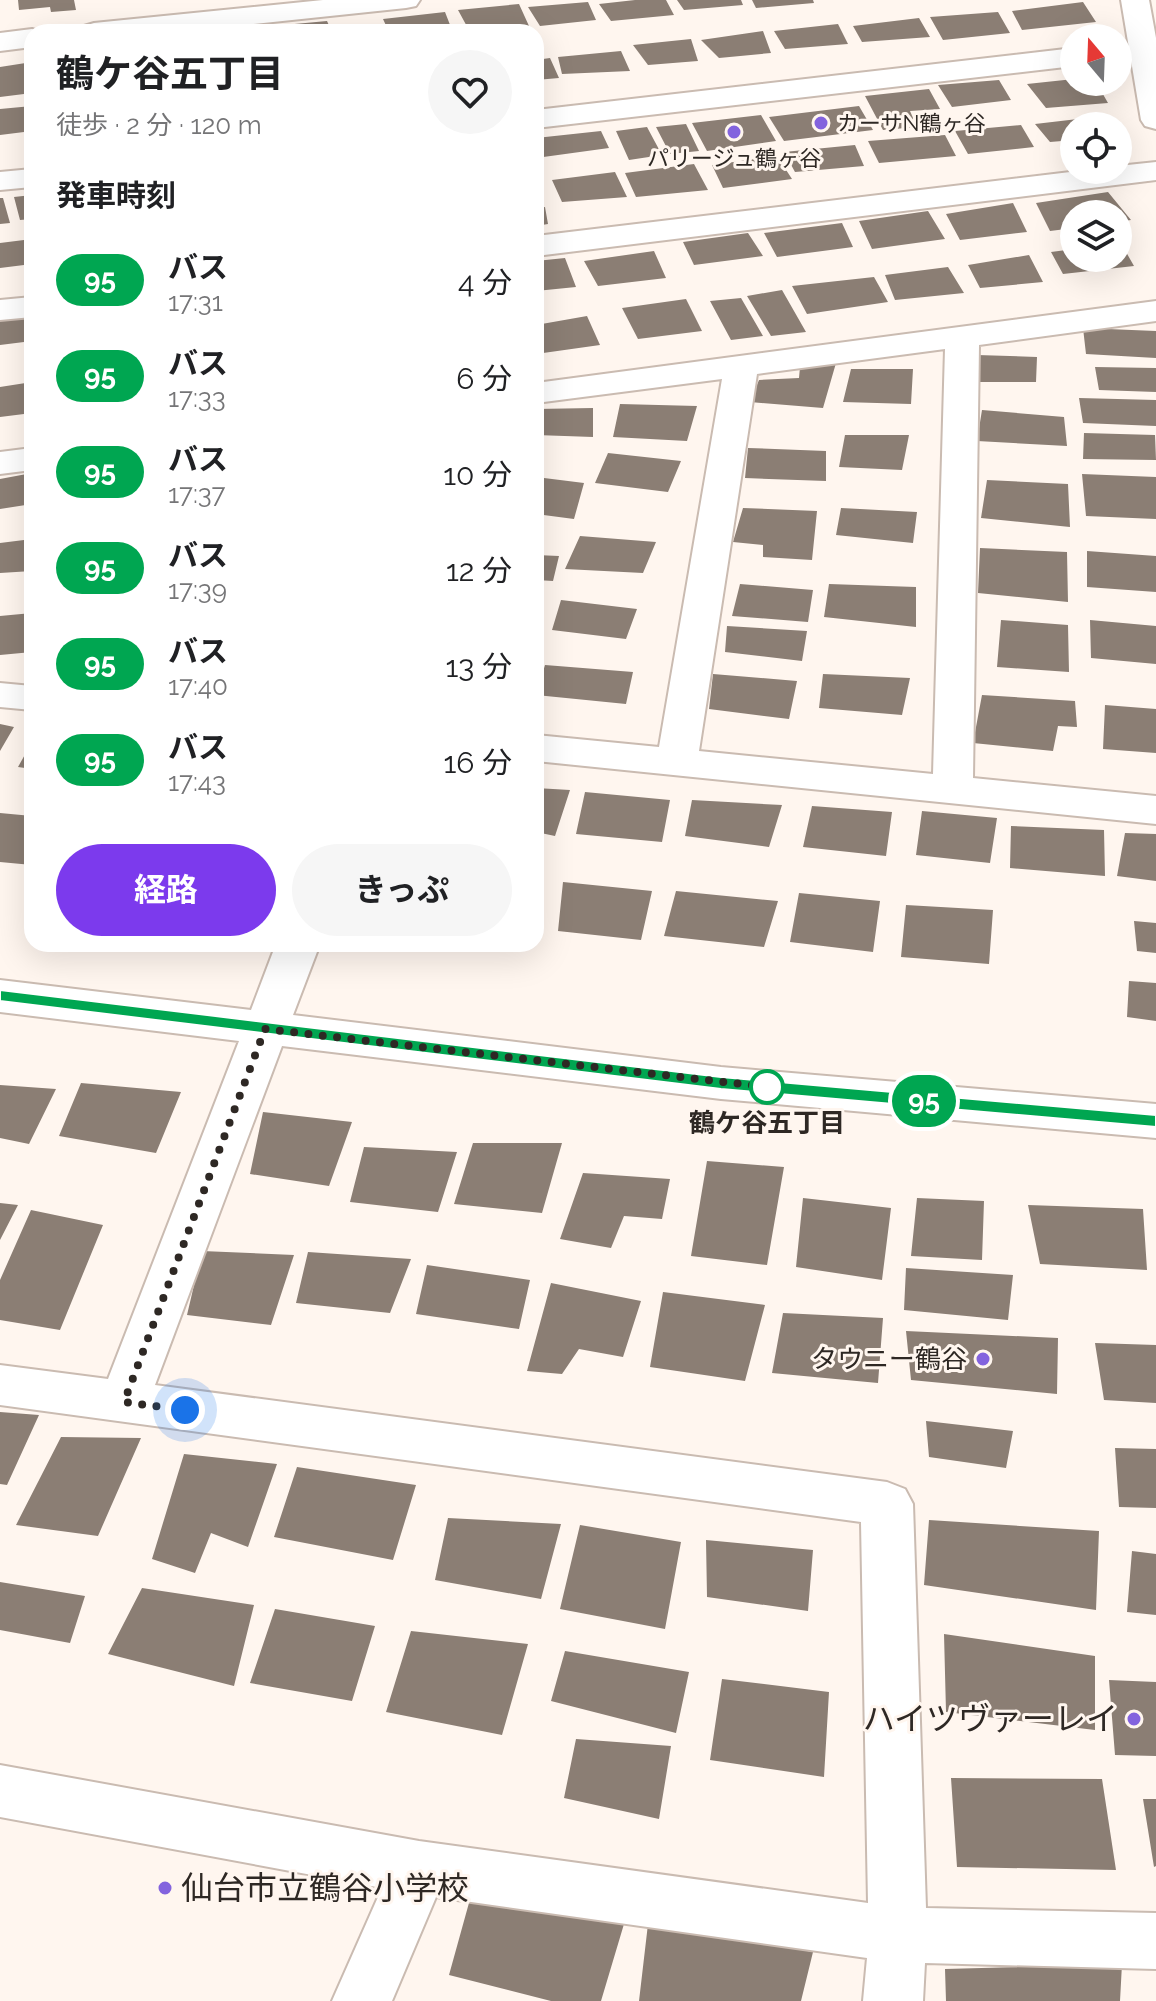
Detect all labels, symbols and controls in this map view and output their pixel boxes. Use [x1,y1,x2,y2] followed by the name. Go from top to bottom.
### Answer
[1060,24,1132,96] north arrow
[1060,24,1132,272] map controls
[428,50,512,134] button: heart
[56,51,284,96] text: 鶴ケ谷五丁目
[56,110,262,140] text: 徒歩 · 2 分 · 120 m
[837,110,986,136] place label: カーサN鶴ヶ谷
[1060,112,1132,184] button: locate
[812,114,830,132] marker: カーサN鶴ヶ谷
[725,123,743,141] marker: パリージュ鶴ヶ谷
[647,145,821,171] place label: パリージュ鶴ヶ谷
[56,178,176,213] text: 発車時刻
[1060,200,1132,272] button: layers
[168,250,228,285] text: バス
[84,263,116,296] text: 95
[458,265,512,300] text: 4 分
[168,287,223,317] text: 17:31
[168,346,228,381] text: バス
[84,359,116,392] text: 95
[456,361,512,396] text: 6 分
[168,383,226,413] text: 17:33
[168,442,228,477] text: バス
[84,455,116,488] text: 95
[443,457,512,492] text: 10 分
[168,479,225,509] text: 17:37
[168,538,228,573] text: バス
[84,551,116,584] text: 95
[446,553,512,588] text: 12 分
[168,575,227,605] text: 17:39
[168,634,228,669] text: バス
[84,647,116,680] text: 95
[445,649,512,684] text: 13 分
[168,671,228,701] text: 17:40
[168,730,228,765] text: バス
[84,743,116,776] text: 95
[443,745,512,780] text: 16 分
[168,767,226,797] text: 17:43
[56,844,276,936] button: 経路
[292,844,512,936] button: きっぷ
[750,1070,784,1104] marker: 鶴ケ谷五丁目
[888,1075,960,1127] line badge: 95
[908,1084,940,1117] text: 95
[689,1108,845,1138] place label: 鶴ケ谷五丁目
[811,1344,967,1374] place label: タウニー鶴谷
[974,1350,992,1368] marker: タウニー鶴谷
[165,1390,205,1430] your location
[863,1700,1118,1737] place label: ハイツヴァーレイ
[1125,1710,1143,1728] marker: ハイツヴァーレイ
[181,1869,469,1906] place label: 仙台市立鶴谷小学校
[156,1879,174,1897] marker: 仙台市立鶴谷小学校

